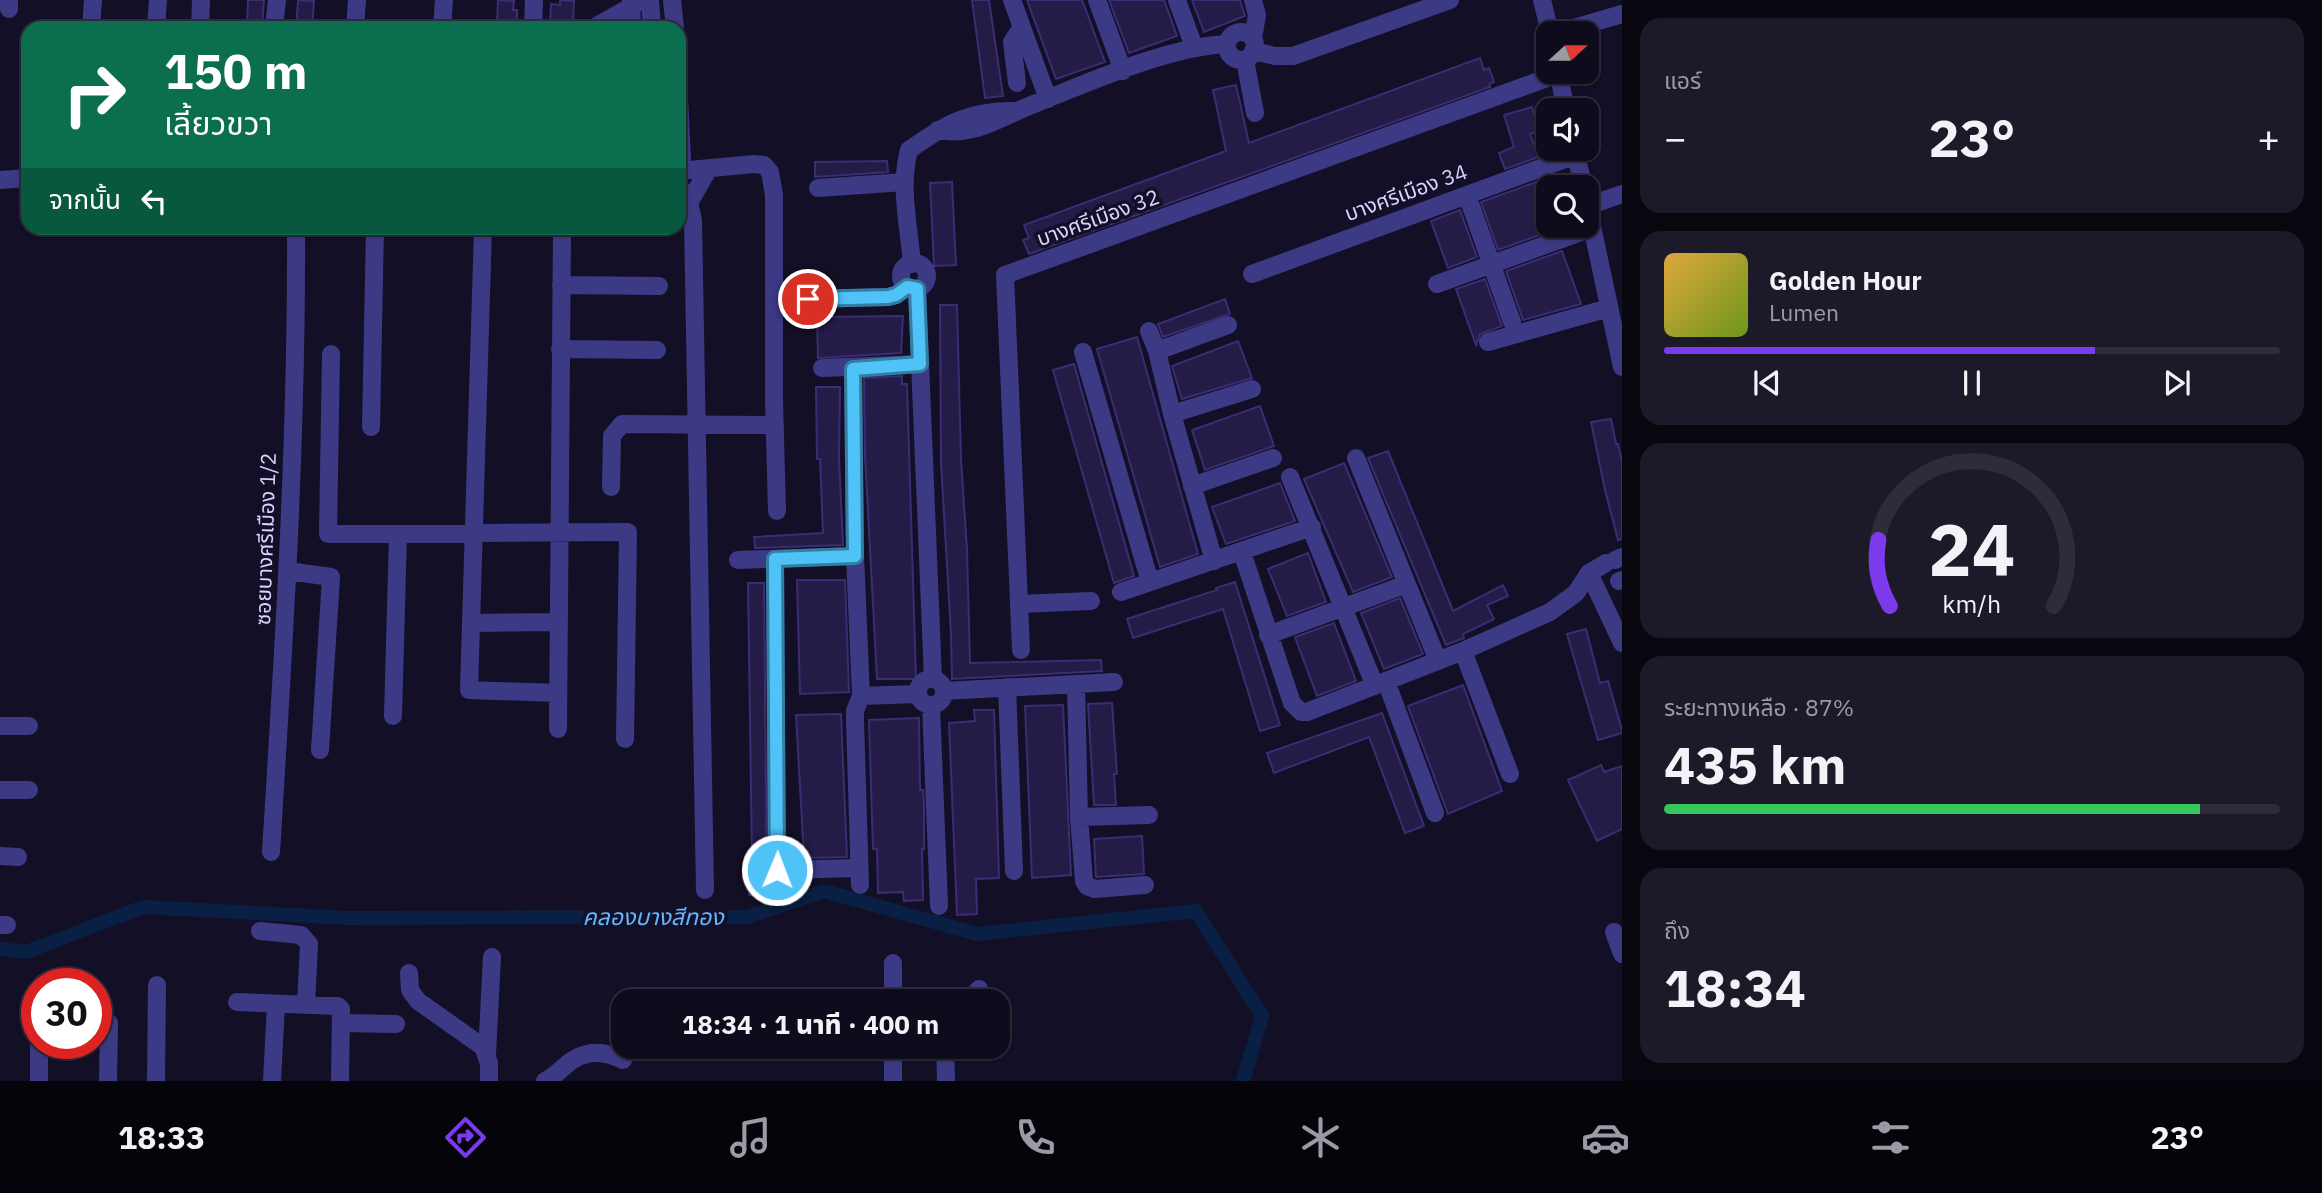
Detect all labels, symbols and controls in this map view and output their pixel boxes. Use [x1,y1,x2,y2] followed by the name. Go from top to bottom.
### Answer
[1536,21,1600,84] north arrow
[1536,21,1599,238] map controls
[164,39,308,102] text: 150 m
[49,49,140,140] icon: right
[1664,65,1701,95] text: แอร์
[1536,98,1599,161] button: sound
[164,102,272,144] text: เลี้ยวขวา
[1929,104,2015,171] text: 23°
[1664,113,1687,162] text: −
[2257,113,2280,162] text: +
[1340,157,1471,227] street label: บางศรีเมือง 34
[1536,175,1599,238] button: search
[49,182,121,216] text: จากนั้น
[135,182,173,220] icon: left
[1032,182,1163,252] street label: บางศรีเมือง 32
[1769,263,1922,297] text: Golden Hour
[778,269,838,329] pin
[789,280,827,318] icon: arrive
[1769,297,1839,327] text: Lumen
[1748,364,1786,402] icon: previous
[1953,364,1991,402] icon: pause
[2158,364,2196,402] icon: next
[248,452,282,626] street label: ซอยบางศรีเมือง 1/2
[1928,502,2016,597] text: 24
[1943,587,2001,620] text: km/h
[1664,692,1854,722] text: ระยะทางเหลือ · 87%
[1664,731,1846,798] text: 435 km
[740,833,814,907] position arrow
[582,901,725,931] water label: คลองบางสีทอง
[1664,915,1690,945] text: ถึง
[1664,954,1806,1021] text: 18:34
[21,968,112,1059] speed limit sign: 30
[682,1007,939,1041] text: 18:34 · 1 นาที · 400 m
[441,1113,490,1162] icon: directions
[726,1113,775,1162] icon: music
[1011,1113,1060,1162] icon: phone
[1296,1113,1345,1162] icon: climate
[1581,1113,1630,1162] icon: car
[1866,1113,1915,1162] icon: filters
[118,1116,205,1158] text: 18:33
[2151,1116,2204,1158] text: 23°

